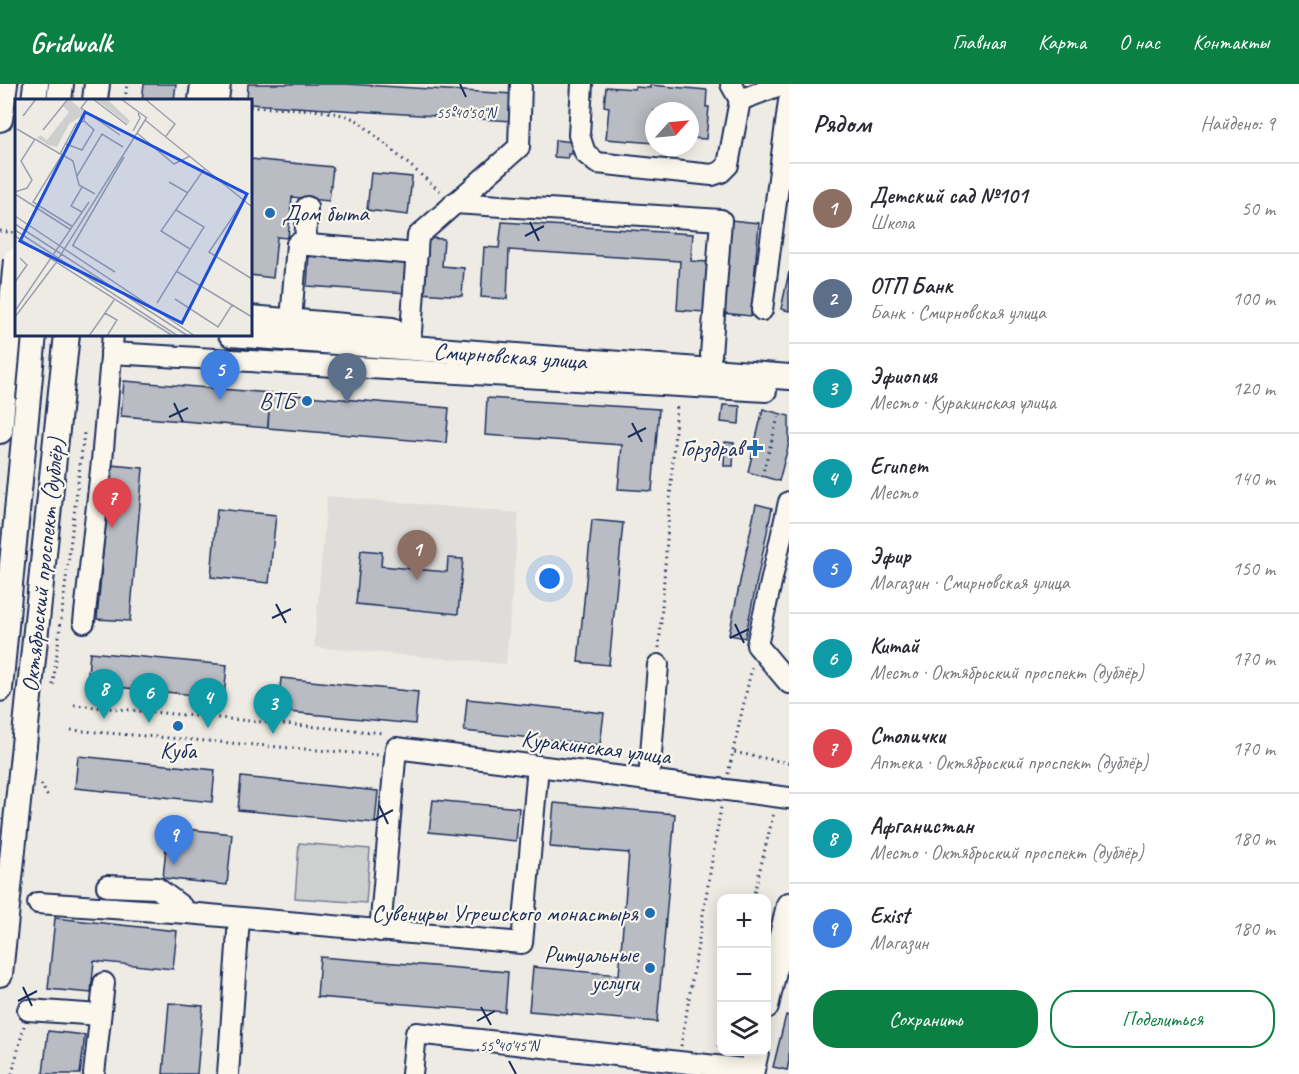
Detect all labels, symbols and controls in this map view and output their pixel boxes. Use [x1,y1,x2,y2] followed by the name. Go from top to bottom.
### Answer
[30,25,112,60] text: Gridwalk
[952,29,1005,55] text: Главная
[1038,29,1086,55] text: Карта
[1119,29,1160,55] text: О нас
[1193,29,1269,55] text: Контакты
[15,99,252,336] inset map
[645,102,699,156] north arrow
[436,104,499,123] text: 55°40'50"N
[813,107,871,140] text: Рядом
[1200,111,1275,136] text: Найдено: 9
[870,182,1028,210] text: Детский сад №101
[828,196,837,221] text: 1
[1241,196,1275,221] text: 50 m
[282,198,370,228] place label: Дом быта
[263,206,277,220] marker: Дом быта
[870,210,914,235] text: Школа
[870,272,952,300] text: ОТП Банк
[828,286,837,311] text: 2
[1232,286,1275,311] text: 100 m
[870,300,1046,325] text: Банк · Смирновская улица
[432,336,589,376] street label: Смирновская улица
[200,350,240,400] pin: 5
[328,354,366,403] pin: 2
[870,362,937,390] text: Эфиопия
[828,376,837,401] text: 3
[1232,376,1275,401] text: 120 m
[259,386,298,416] place label: ВТБ
[870,390,1056,415] text: Место · Куракинская улица
[300,394,314,408] marker: ВТБ
[681,433,747,463] place label: Горздрав
[15,435,71,694] street label: Октябрьский проспект (дублёр)
[748,441,762,455] marker: Горздрав
[870,452,928,480] text: Египет
[828,466,837,491] text: 4
[1232,466,1275,491] text: 140 m
[92,478,132,528] pin: 7
[870,480,917,505] text: Место
[398,530,436,580] pin: 1
[870,542,911,570] text: Эфир
[828,556,837,581] text: 5
[1232,556,1275,581] text: 150 m
[535,564,564,593] your location
[870,570,1070,595] text: Магазин · Смирновская улица
[870,632,919,660] text: Китай
[828,646,837,671] text: 6
[1232,646,1275,671] text: 170 m
[870,660,1144,685] text: Место · Октябрьский проспект (дублёр)
[84,670,124,719] pin: 8
[130,674,168,723] pin: 6
[188,678,228,728] pin: 4
[254,684,292,734] pin: 3
[171,719,185,733] marker: Куба
[870,722,945,750] text: Столички
[520,723,674,771] street label: Куракинская улица
[160,735,198,765] place label: Куба
[828,736,837,761] text: 7
[1232,736,1275,761] text: 170 m
[870,750,1148,775] text: Аптека · Октябрьский проспект (дублёр)
[870,812,974,840] text: Афганистан
[154,816,194,865] pin: 9
[828,826,837,851] text: 8
[1232,826,1275,851] text: 180 m
[870,840,1144,865] text: Место · Октябрьский проспект (дублёр)
[717,894,771,1056] map controls
[717,894,771,948] button: +
[372,898,639,928] place label: Сувениры Угрешского монастыря
[870,902,909,930] text: Exist
[643,906,657,920] marker: Сувениры Угрешского монастыря
[828,916,837,941] text: 9
[1232,916,1275,941] text: 180 m
[870,930,928,955] text: Магазин
[544,939,640,997] place label: Ритуальные услуги
[717,948,771,1002] button: −
[643,961,657,975] marker: Ритуальные услуги
[813,990,1038,1048] button: Сохранить
[1050,990,1275,1048] button: Поделиться
[717,1002,771,1056] button: layers
[479,1037,542,1056] text: 55°40'45"N

